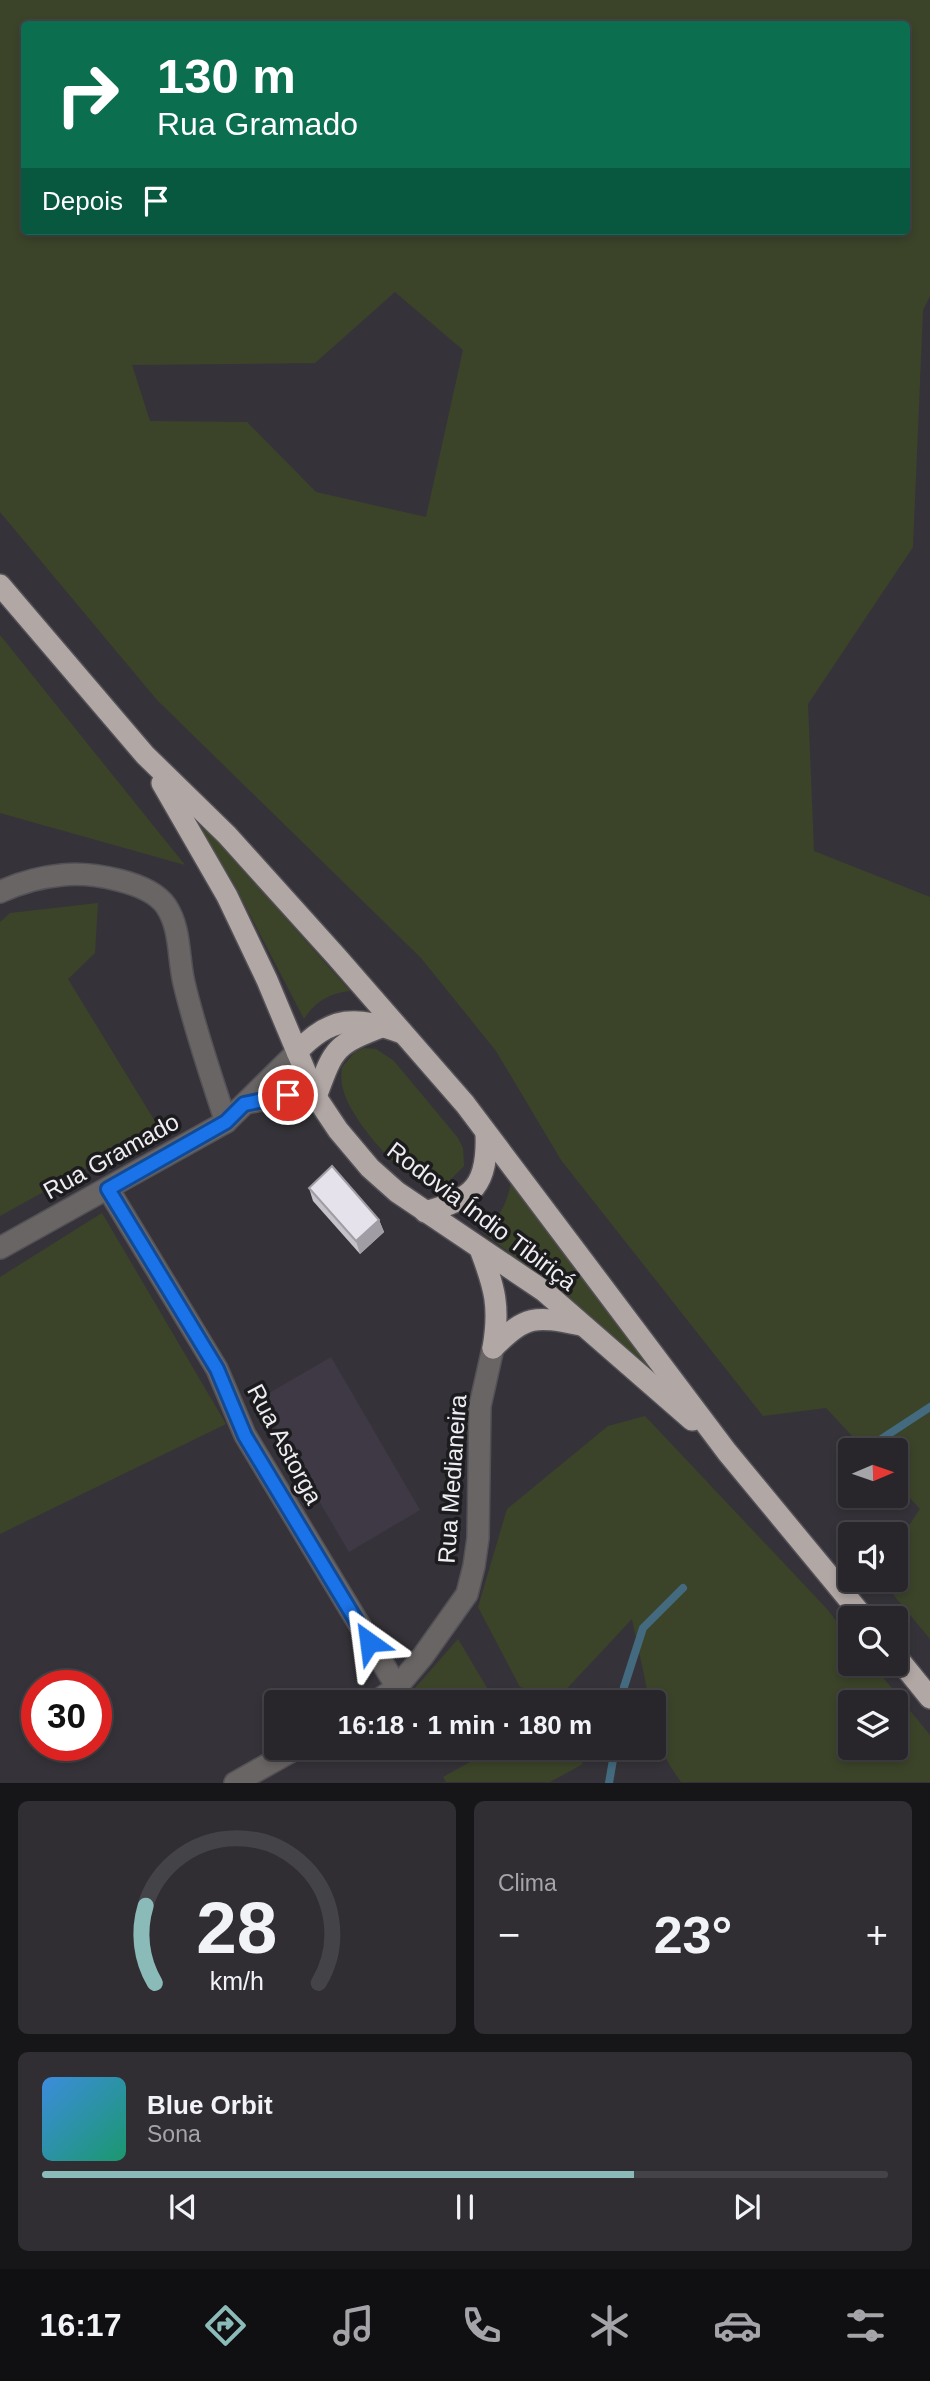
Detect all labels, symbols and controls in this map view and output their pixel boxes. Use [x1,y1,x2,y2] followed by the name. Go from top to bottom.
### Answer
[42,49,133,140] icon: right
[157,49,296,103] text: 130 m
[157,106,358,142] text: Rua Gramado
[137,182,175,220] icon: arrive
[42,186,123,216] text: Depois
[258,1065,318,1125] pin
[269,1076,307,1114] icon: arrive
[39,1108,183,1204] street label: Rua Gramado
[382,1136,582,1296] street label: Rodovia Índio Tibiriçá
[242,1379,328,1509] street label: Rua Astorga
[433,1393,471,1564] street label: Rua Medianeira
[838,1438,908,1508] north arrow
[838,1438,908,1760] map controls
[838,1522,908,1592] button: sound
[332,1605,406,1679] position arrow
[838,1606,908,1676] button: search
[21,1670,112,1761] speed limit sign: 30
[838,1690,908,1760] button: layers
[338,1710,592,1740] text: 16:18 · 1 min · 180 m
[498,1870,557,1896] text: Clima
[197,1888,277,1969] text: 28
[654,1906,732,1964] text: 23°
[498,1914,520,1956] text: −
[866,1914,888,1956] text: +
[210,1967,264,1995] text: km/h
[147,2090,273,2120] text: Blue Orbit
[147,2121,201,2147] text: Sona
[164,2188,202,2226] icon: previous
[446,2188,484,2226] icon: pause
[728,2188,766,2226] icon: next
[201,2301,250,2350] icon: directions
[329,2301,378,2350] icon: music
[457,2301,506,2350] icon: phone
[585,2301,634,2350] icon: climate
[713,2301,762,2350] icon: car
[841,2301,890,2350] icon: filters
[40,2307,121,2343] text: 16:17

